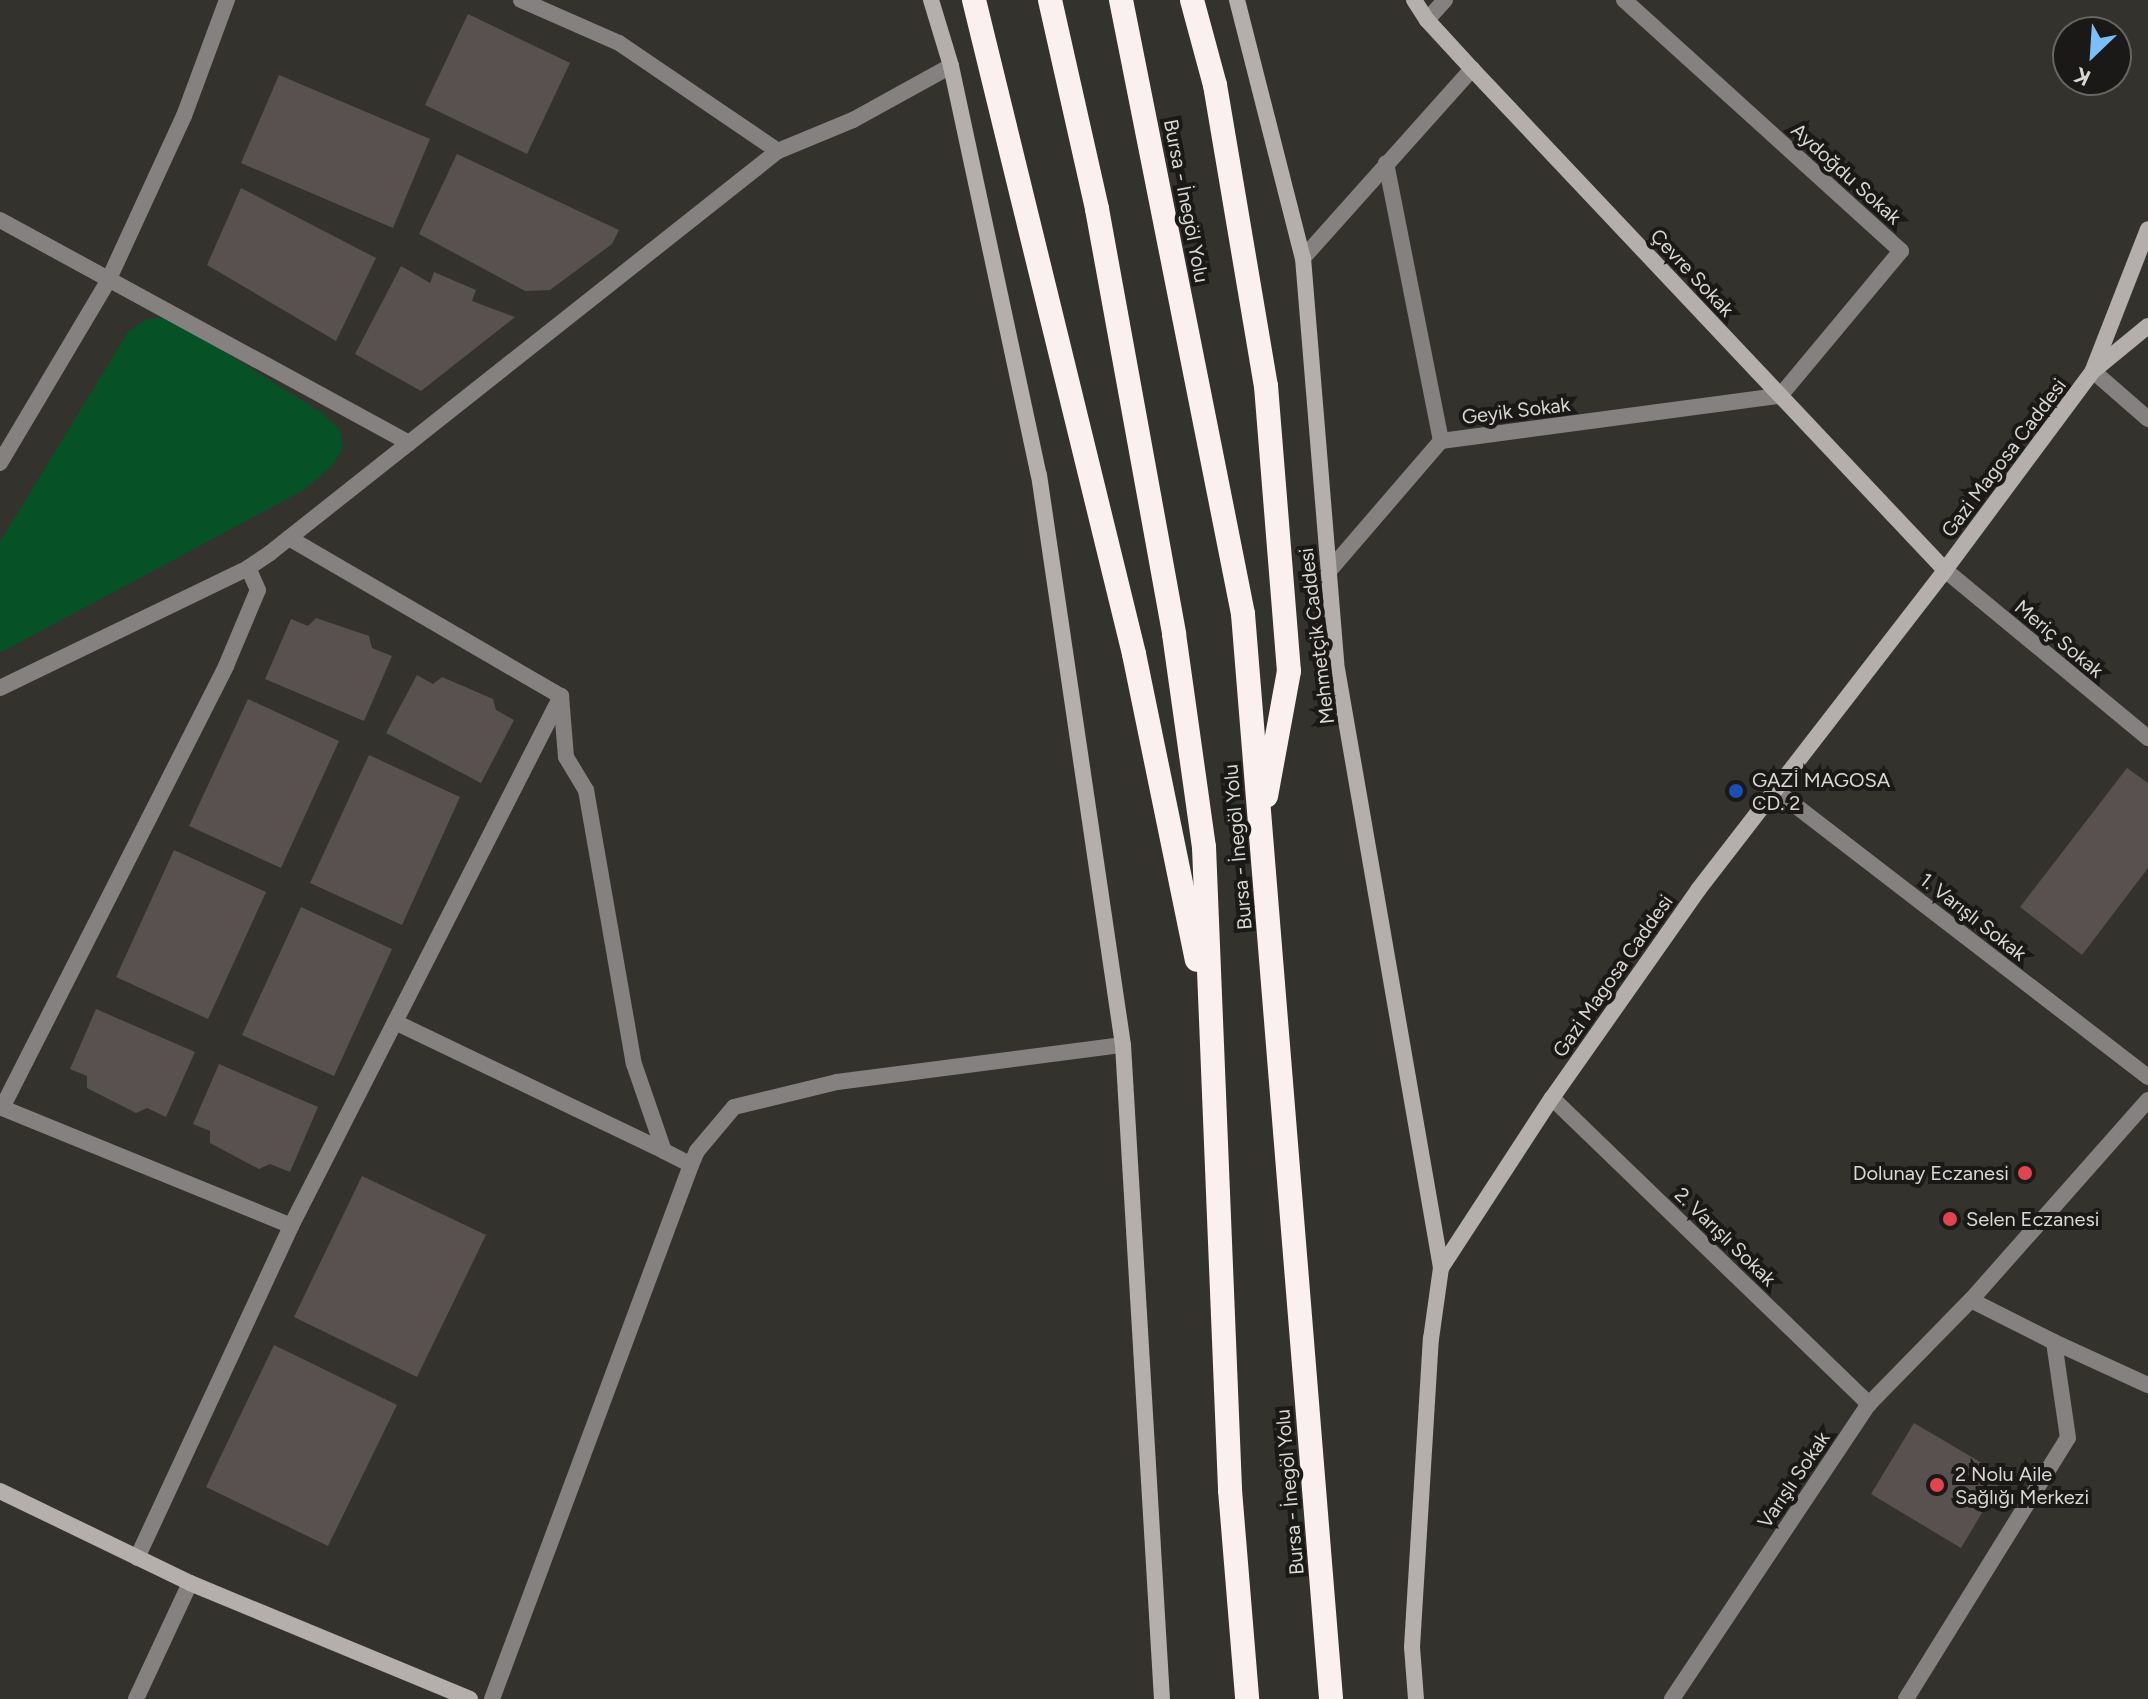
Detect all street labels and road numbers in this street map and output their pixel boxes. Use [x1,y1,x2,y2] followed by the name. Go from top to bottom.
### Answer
[1158,117,1214,285] street label: Bursa - İnegöl Yolu
[1786,118,1906,230] street label: Aydoğdu Sokak
[1645,224,1739,322] street label: Çevre Sokak
[1936,374,2072,542] street label: Gazi Magosa Caddesi
[1460,392,1572,430] street label: Geyik Sokak
[1294,546,1340,726] street label: Mehmetçik Caddesi
[2010,595,2108,683] street label: Meriç Sokak
[1219,763,1257,931] street label: Bursa - İnegöl Yolu
[1915,868,2031,966] street label: 1. Varışlı Sokak
[1548,890,1678,1062] street label: Gazi Magosa Caddesi
[1669,1183,1781,1291] street label: 2. Varışlı Sokak
[1271,1408,1309,1576] street label: Bursa - İnegöl Yolu
[1753,1427,1835,1533] street label: Varışlı Sokak

